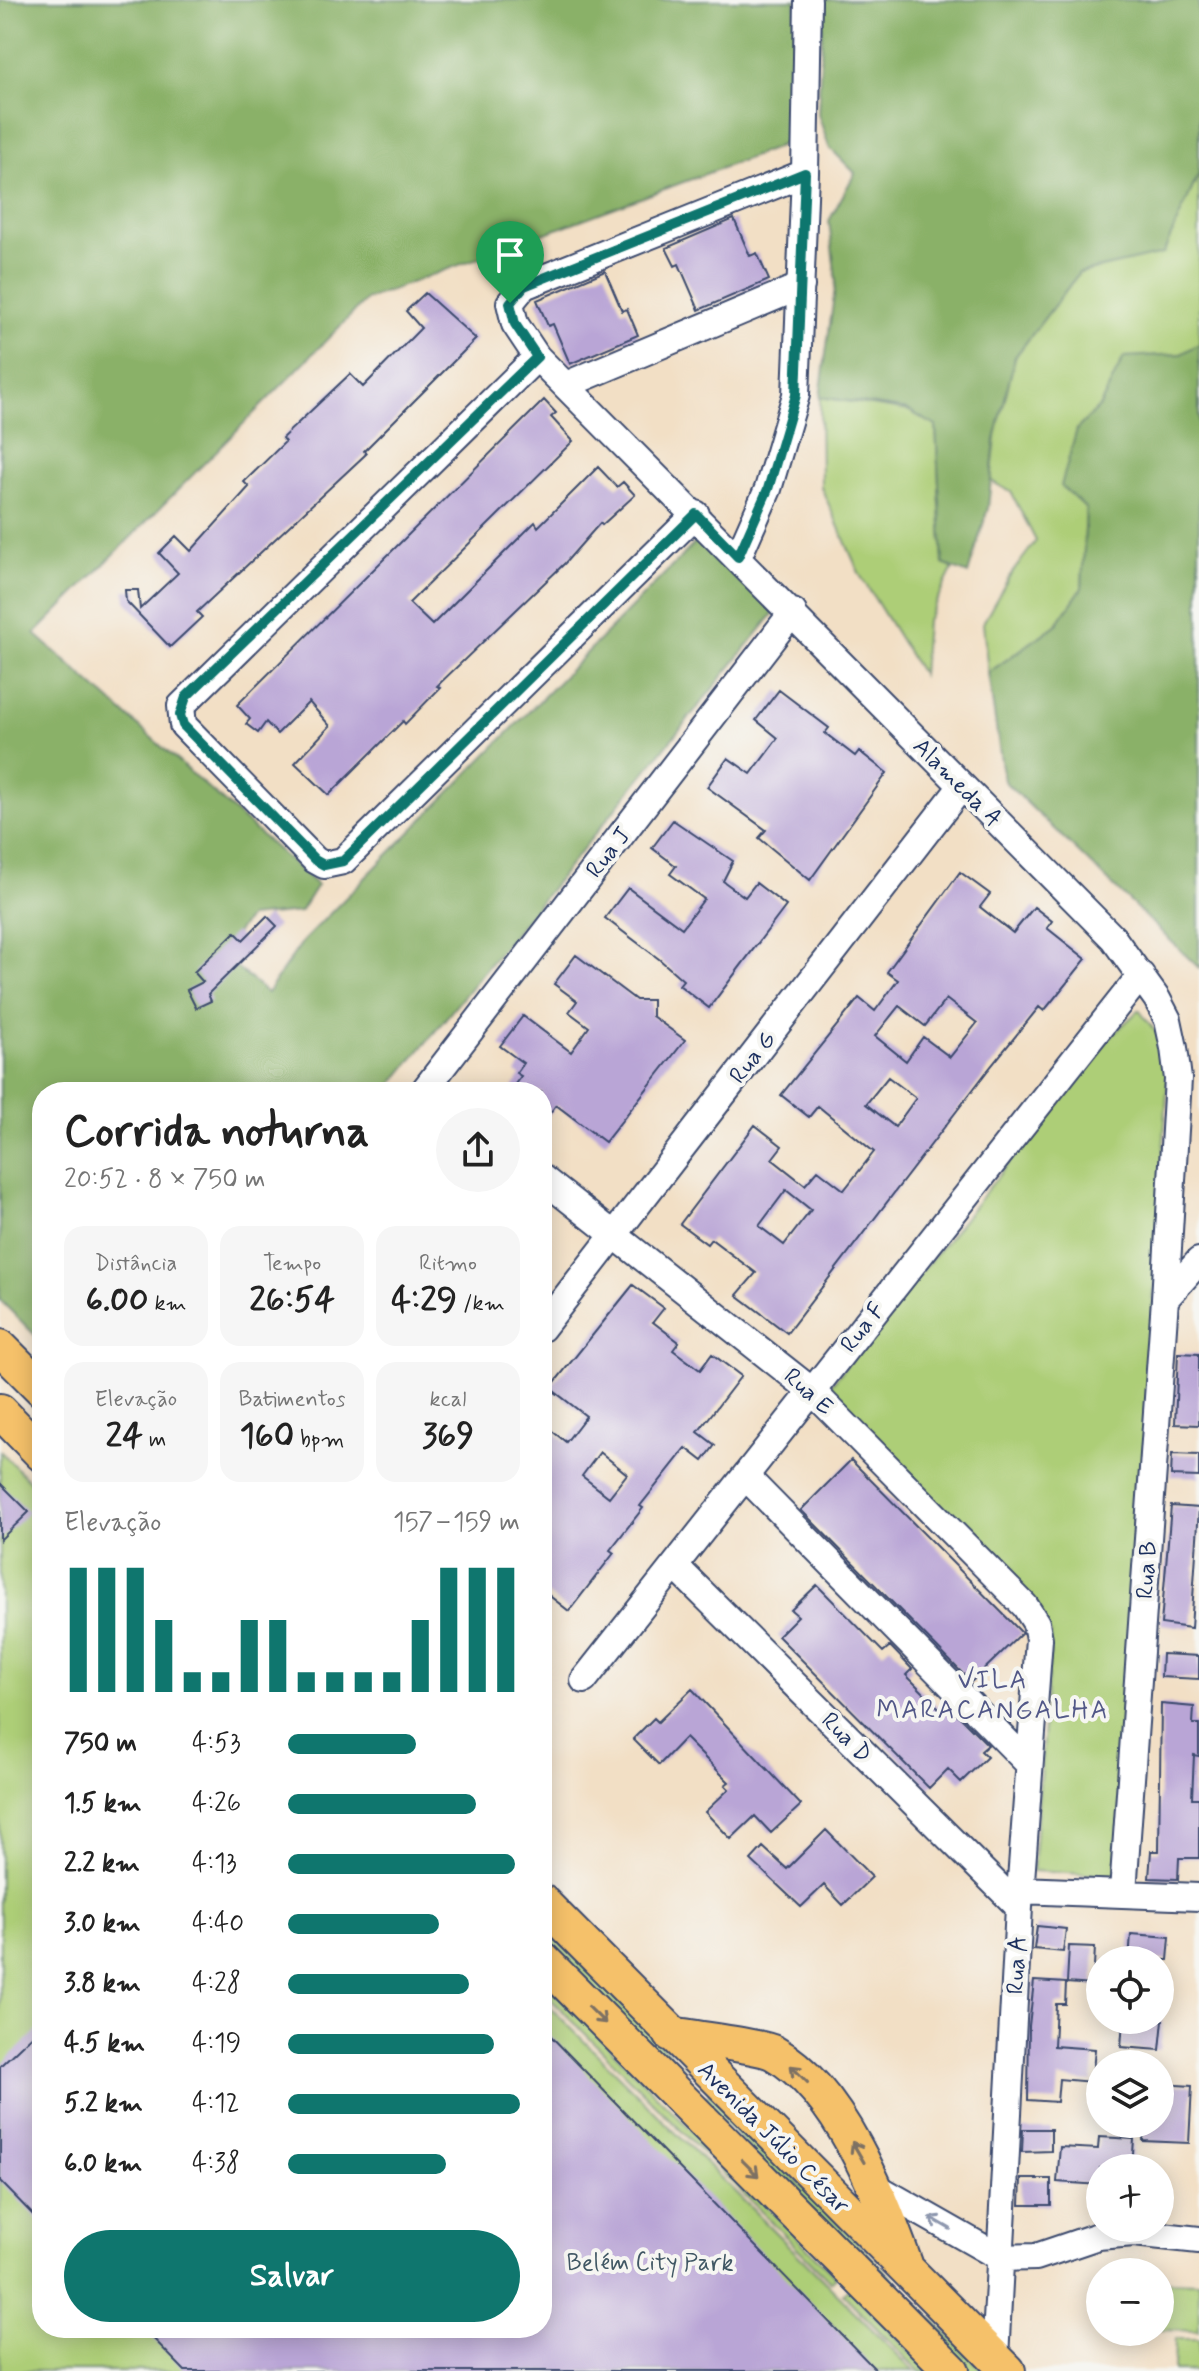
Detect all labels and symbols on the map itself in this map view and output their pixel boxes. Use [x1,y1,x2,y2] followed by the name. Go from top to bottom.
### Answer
[476,221,544,303] pin
[906,732,1008,834] street label: Alameda A
[579,821,639,885] street label: Rua J
[723,1025,784,1091] street label: Rua G
[834,1296,893,1359] street label: Rua F
[776,1362,840,1423] street label: Rua E
[1130,1540,1165,1600] street label: Rua B
[877,1664,1109,1728] district label: VILA MARACANGALHA
[814,1706,878,1770] street label: Rua D
[1000,1935,1035,1995] street label: Rua A
[587,2005,607,2024] one-way arrow
[690,2055,856,2221] street label: Avenida Júlio César
[789,2064,808,2084] one-way arrow
[850,2141,866,2164] one-way arrow
[740,2158,759,2177] one-way arrow
[928,2215,952,2230] one-way arrow
[566,2248,734,2279] park label: Belém City Park

